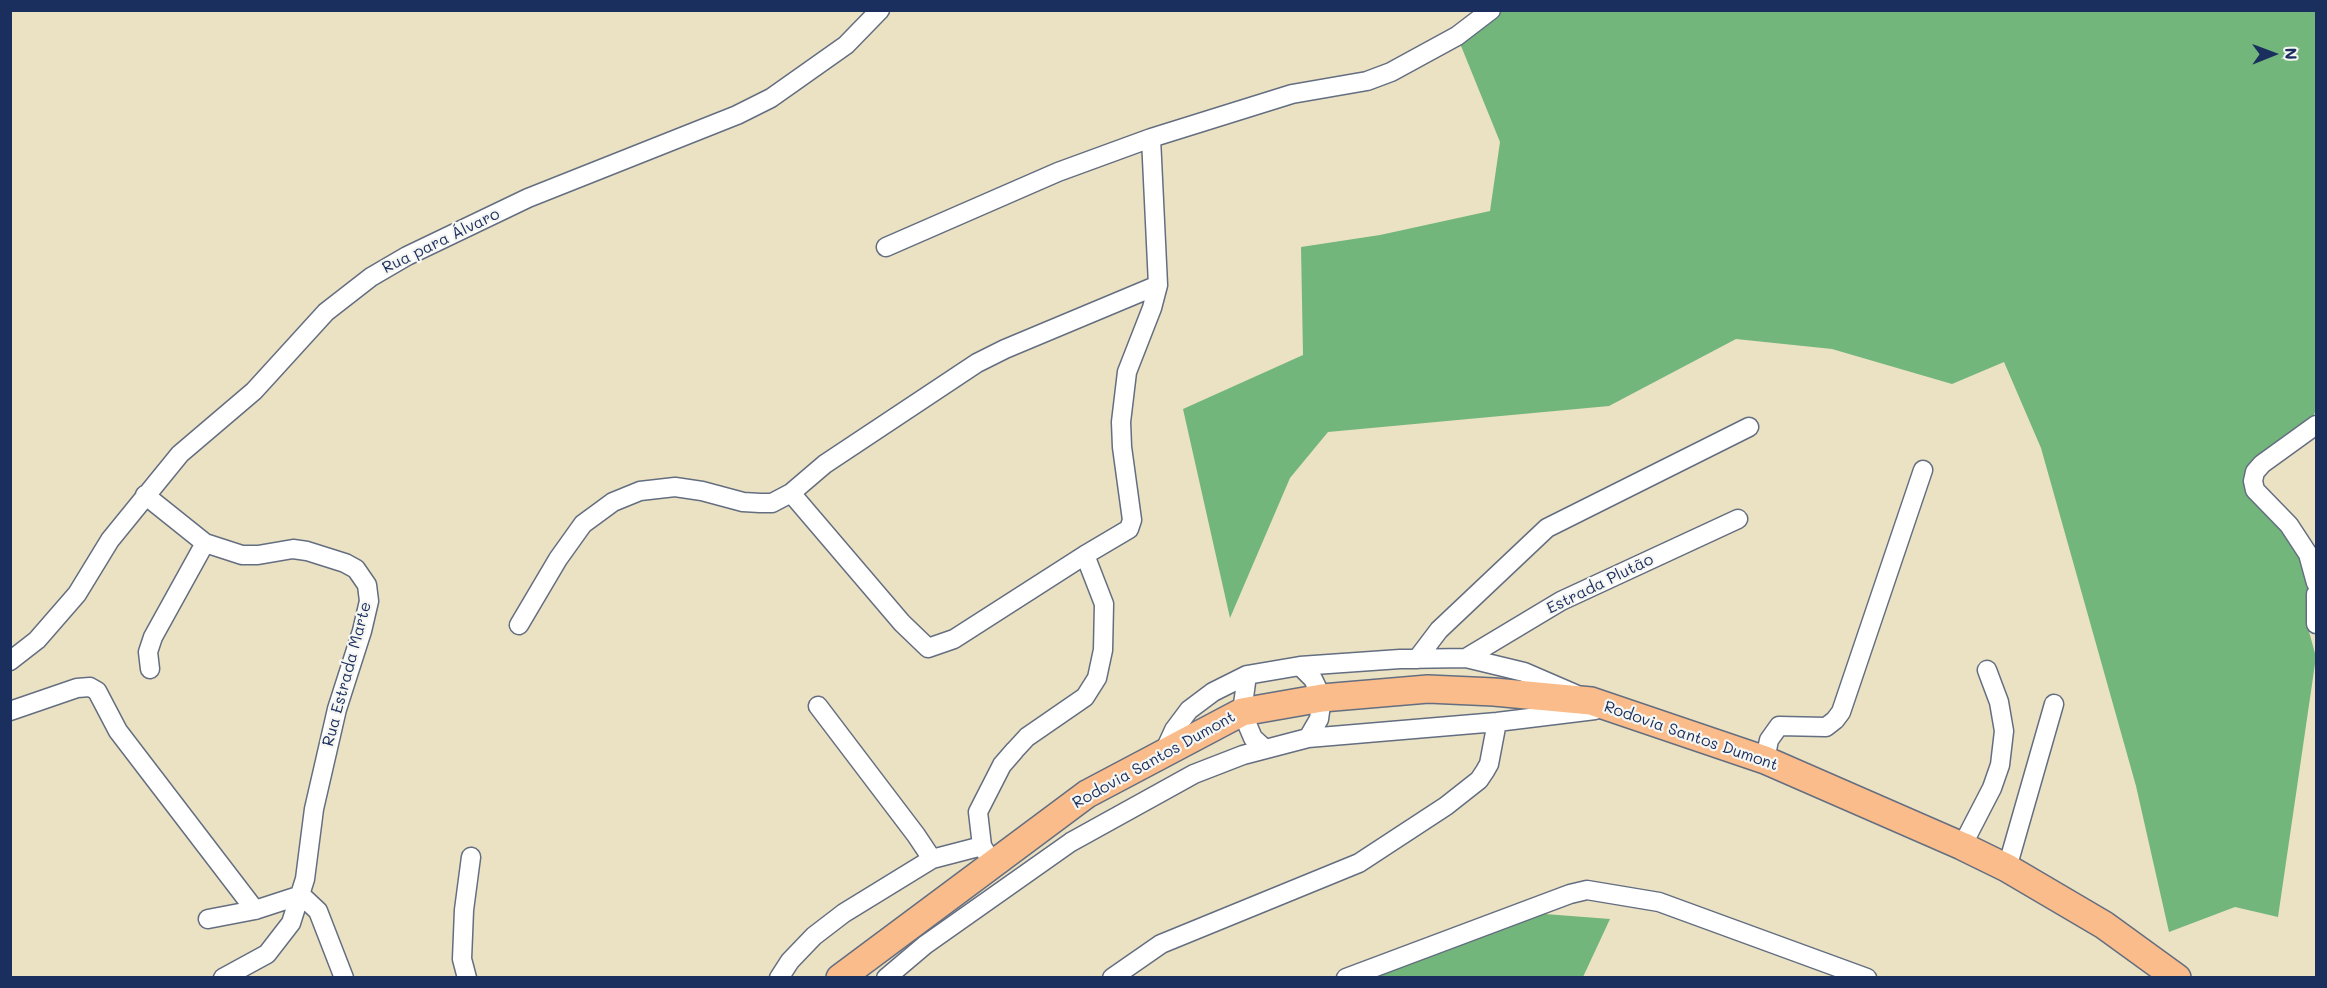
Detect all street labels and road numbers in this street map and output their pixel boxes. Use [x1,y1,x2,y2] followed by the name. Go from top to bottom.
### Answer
[379,204,503,278] street label: Rua para Álvaro
[1544,550,1656,618] street label: Estrada Plutão
[318,600,376,748] street label: Rua Estrada Marte
[1601,697,1781,775] street label: Rodovia Santos Dumont
[1069,707,1239,813] street label: Rodovia Santos Dumont

